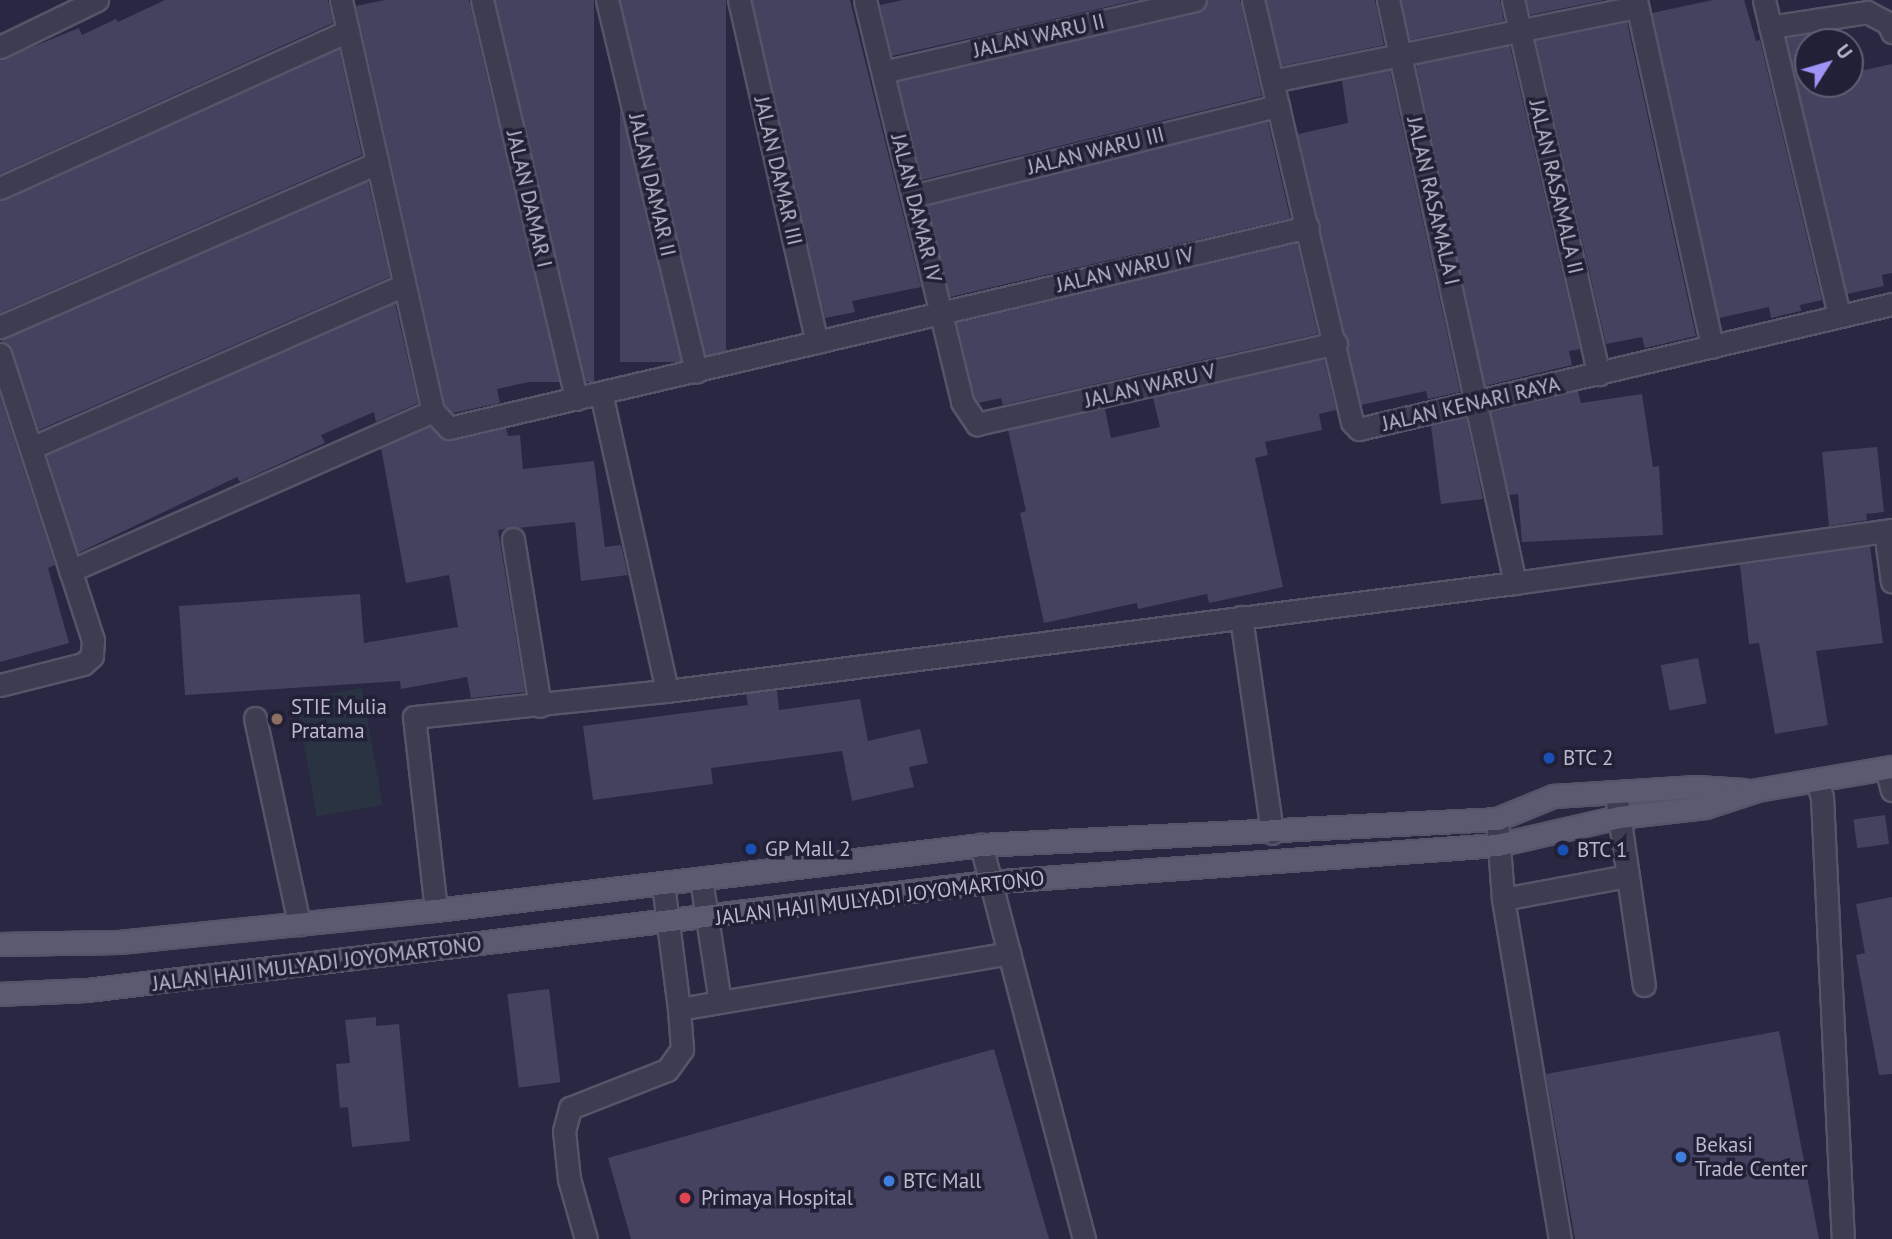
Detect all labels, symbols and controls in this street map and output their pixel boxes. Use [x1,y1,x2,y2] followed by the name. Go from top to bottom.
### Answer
[971,9,1107,63] street label: JALAN WARU II
[1794,28,1864,98] north arrow
[1831,40,1857,64] text: U
[749,94,807,248] street label: JALAN DAMAR III
[1524,97,1588,277] street label: JALAN RASAMALA II
[623,111,681,259] street label: JALAN DAMAR II
[1401,114,1465,288] street label: JALAN RASAMALA I
[1025,122,1167,180] street label: JALAN WARU III
[501,128,557,270] street label: JALAN DAMAR I
[885,131,947,285] street label: JALAN DAMAR IV
[1054,242,1196,298] street label: JALAN WARU IV
[1082,359,1218,413] street label: JALAN WARU V
[1380,371,1562,437] street label: JALAN KENARI RAYA
[291,694,387,744] place label: STIE Mulia Pratama
[269,711,285,727] marker: STIE Mulia Pratama
[1563,745,1614,771] place label: BTC 2
[1541,750,1557,766] marker: BTC 2
[765,836,852,862] place label: GP Mall 2
[1577,837,1628,863] place label: BTC 1
[743,841,759,857] marker: GP Mall 2
[1555,842,1571,858] marker: BTC 1
[714,865,1046,931] street label: JALAN HAJI MULYADI JOYOMARTONO
[151,931,483,997] street label: JALAN HAJI MULYADI JOYOMARTONO
[1695,1132,1808,1182] place label: Bekasi Trade Center
[1673,1149,1689,1165] marker: Bekasi Trade Center
[903,1168,982,1194] place label: BTC Mall
[881,1173,897,1189] marker: BTC Mall
[701,1185,853,1211] place label: Primaya Hospital
[675,1188,695,1208] marker: Primaya Hospital

